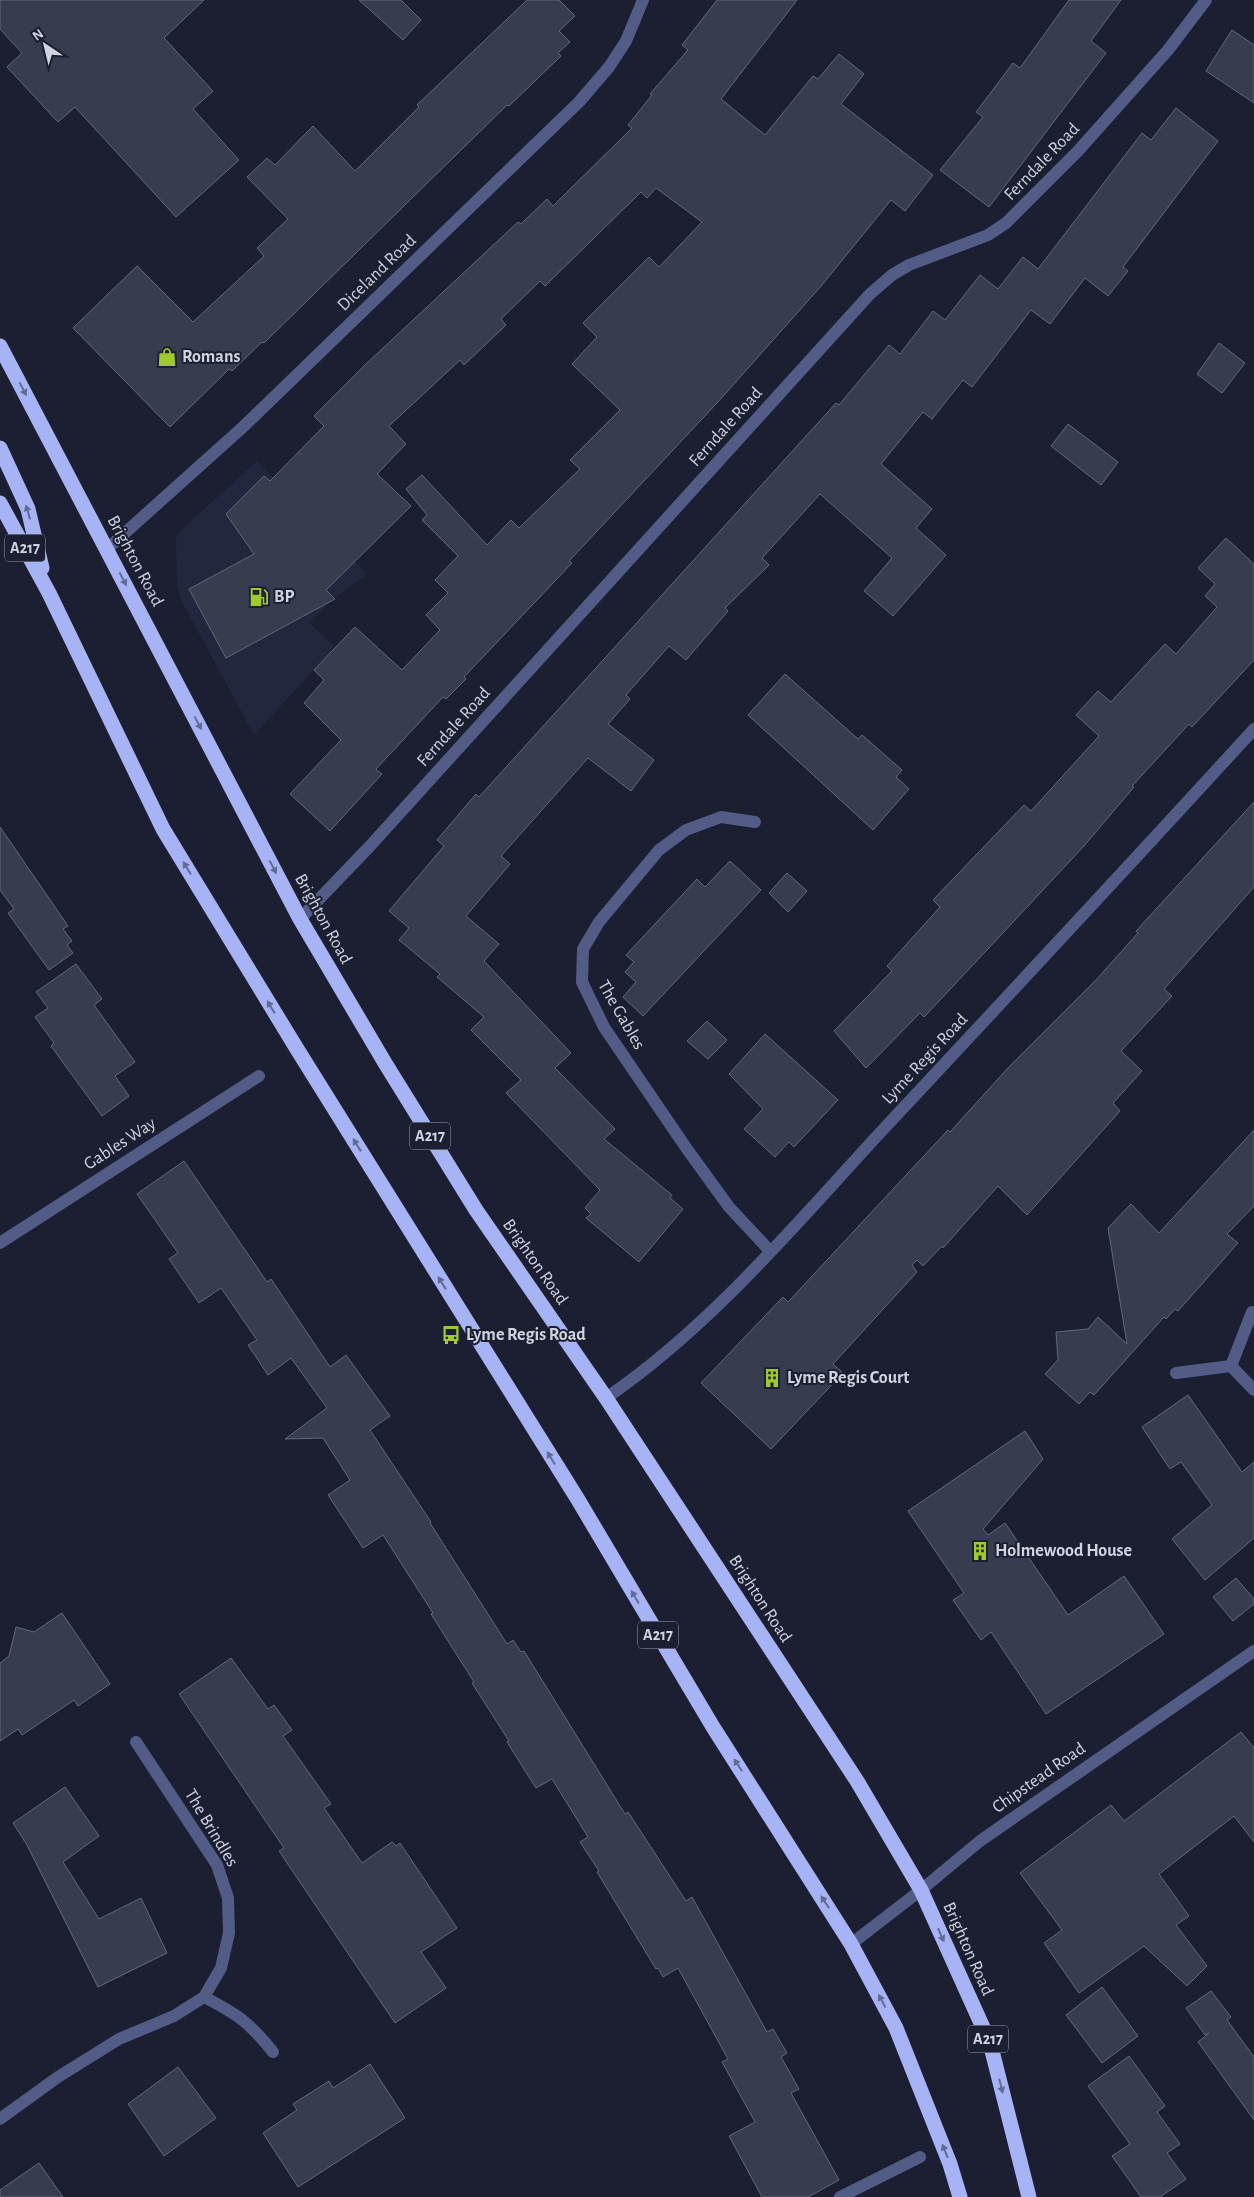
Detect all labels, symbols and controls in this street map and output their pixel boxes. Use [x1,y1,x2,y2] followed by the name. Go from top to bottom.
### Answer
[20,20,70,70] north arrow
[30,27,46,44] text: N
[1001,120,1083,204] street label: Ferndale Road
[334,231,420,315] street label: Diceland Road
[156,346,178,368] shop icon: Romans
[182,348,240,366] place label: Romans
[19,382,27,396] one-way arrow
[686,384,766,470] street label: Ferndale Road
[24,505,32,520] one-way arrow
[104,513,166,609] street label: Brighton Road
[5,534,45,562] road number: A217
[119,572,127,586] one-way arrow
[248,586,270,608] fuel station icon: BP
[274,588,294,606] place label: BP
[414,684,494,770] street label: Ferndale Road
[194,716,202,730] one-way arrow
[269,860,277,875] one-way arrow
[182,862,191,875] one-way arrow
[291,871,355,967] street label: Brighton Road
[594,977,648,1053] street label: The Gables
[267,1000,276,1013] one-way arrow
[879,1010,971,1108] street label: Lyme Regis Road
[81,1114,159,1174] street label: Gables Way
[410,1122,450,1150] road number: A217
[352,1139,361,1152] one-way arrow
[499,1216,571,1308] street label: Brighton Road
[438,1276,447,1290] one-way arrow
[440,1324,462,1346] bus stop icon: Lyme Regis Road
[466,1326,586,1344] place label: Lyme Regis Road
[761,1367,783,1389] building icon: Lyme Regis Court
[787,1369,909,1387] place label: Lyme Regis Court
[547,1451,556,1464] one-way arrow
[969,1540,991,1562] building icon: Holmewood House
[995,1542,1132,1560] place label: Holmewood House
[725,1552,795,1646] street label: Brighton Road
[631,1590,640,1603] one-way arrow
[638,1622,678,1648] road number: A217
[989,1739,1089,1817] street label: Chipstead Road
[733,1759,743,1772] one-way arrow
[181,1786,241,1870] street label: The Brindles
[821,1896,830,1909] one-way arrow
[939,1900,997,1998] street label: Brighton Road
[937,1928,945,1942] one-way arrow
[878,1994,886,2008] one-way arrow
[968,2026,1008,2052] road number: A217
[997,2078,1005,2093] one-way arrow
[941,2143,949,2158] one-way arrow

